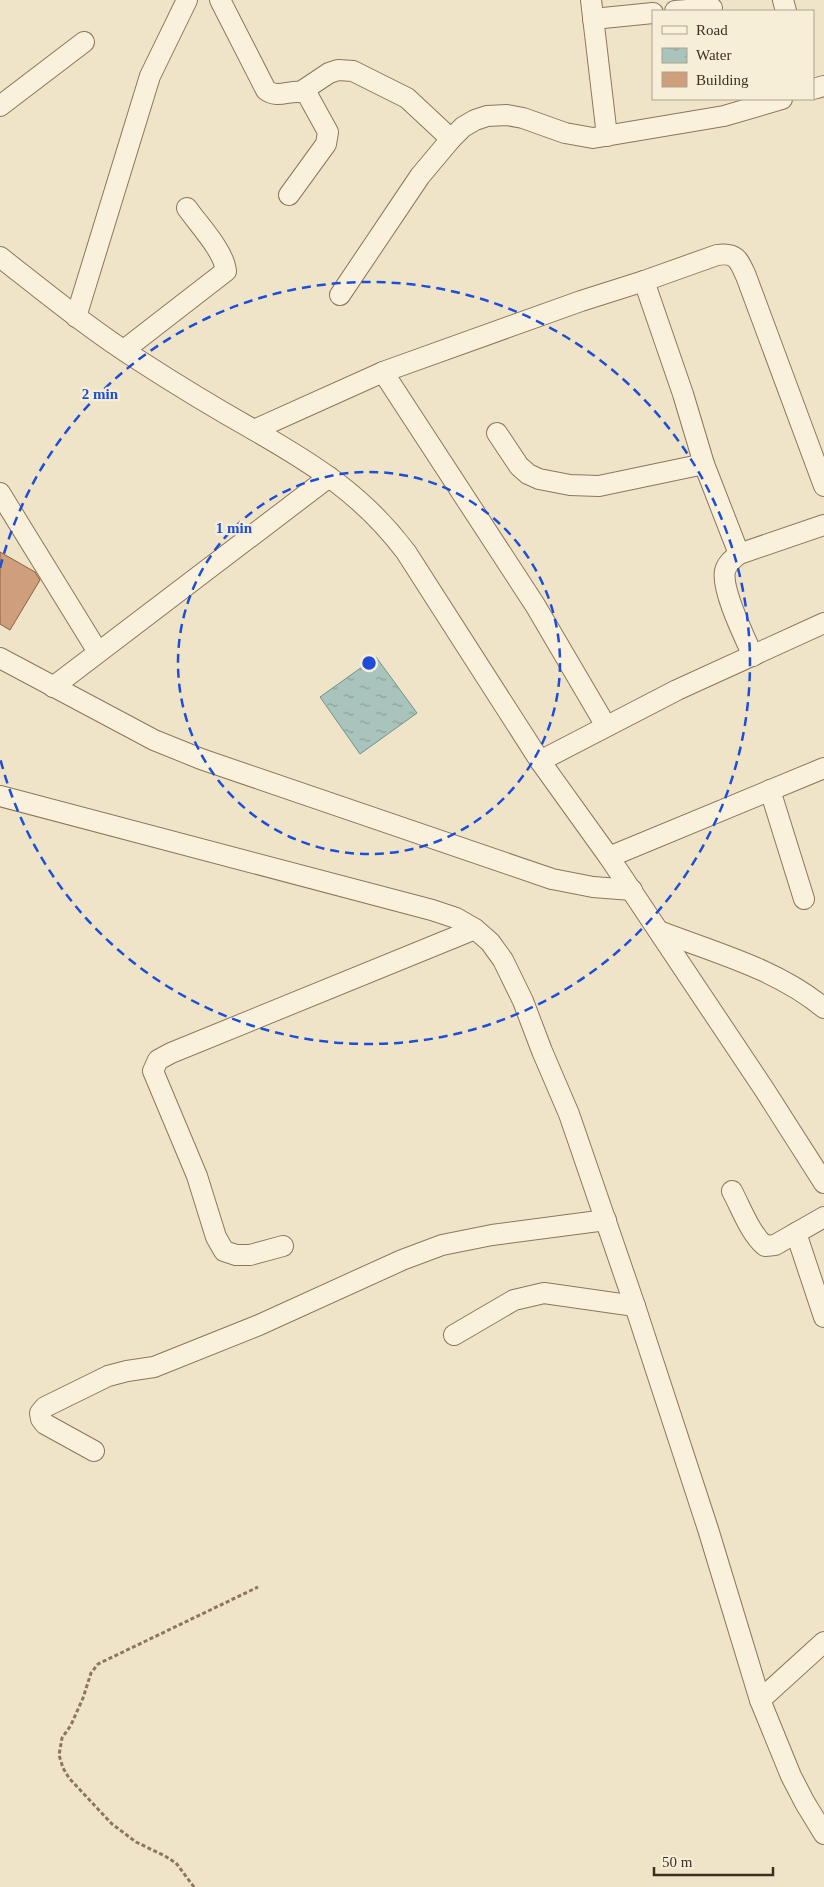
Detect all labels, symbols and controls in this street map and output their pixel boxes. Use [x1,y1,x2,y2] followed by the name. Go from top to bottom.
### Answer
[652,10,814,100] legend
[696,22,728,38] text: Road
[696,47,731,63] text: Water
[696,72,749,88] text: Building
[82,386,119,402] text: 2 min
[216,520,253,536] text: 1 min
[360,654,378,672] centre of rings
[654,1844,773,1876] scale bar
[662,1854,693,1870] text: 50 m

